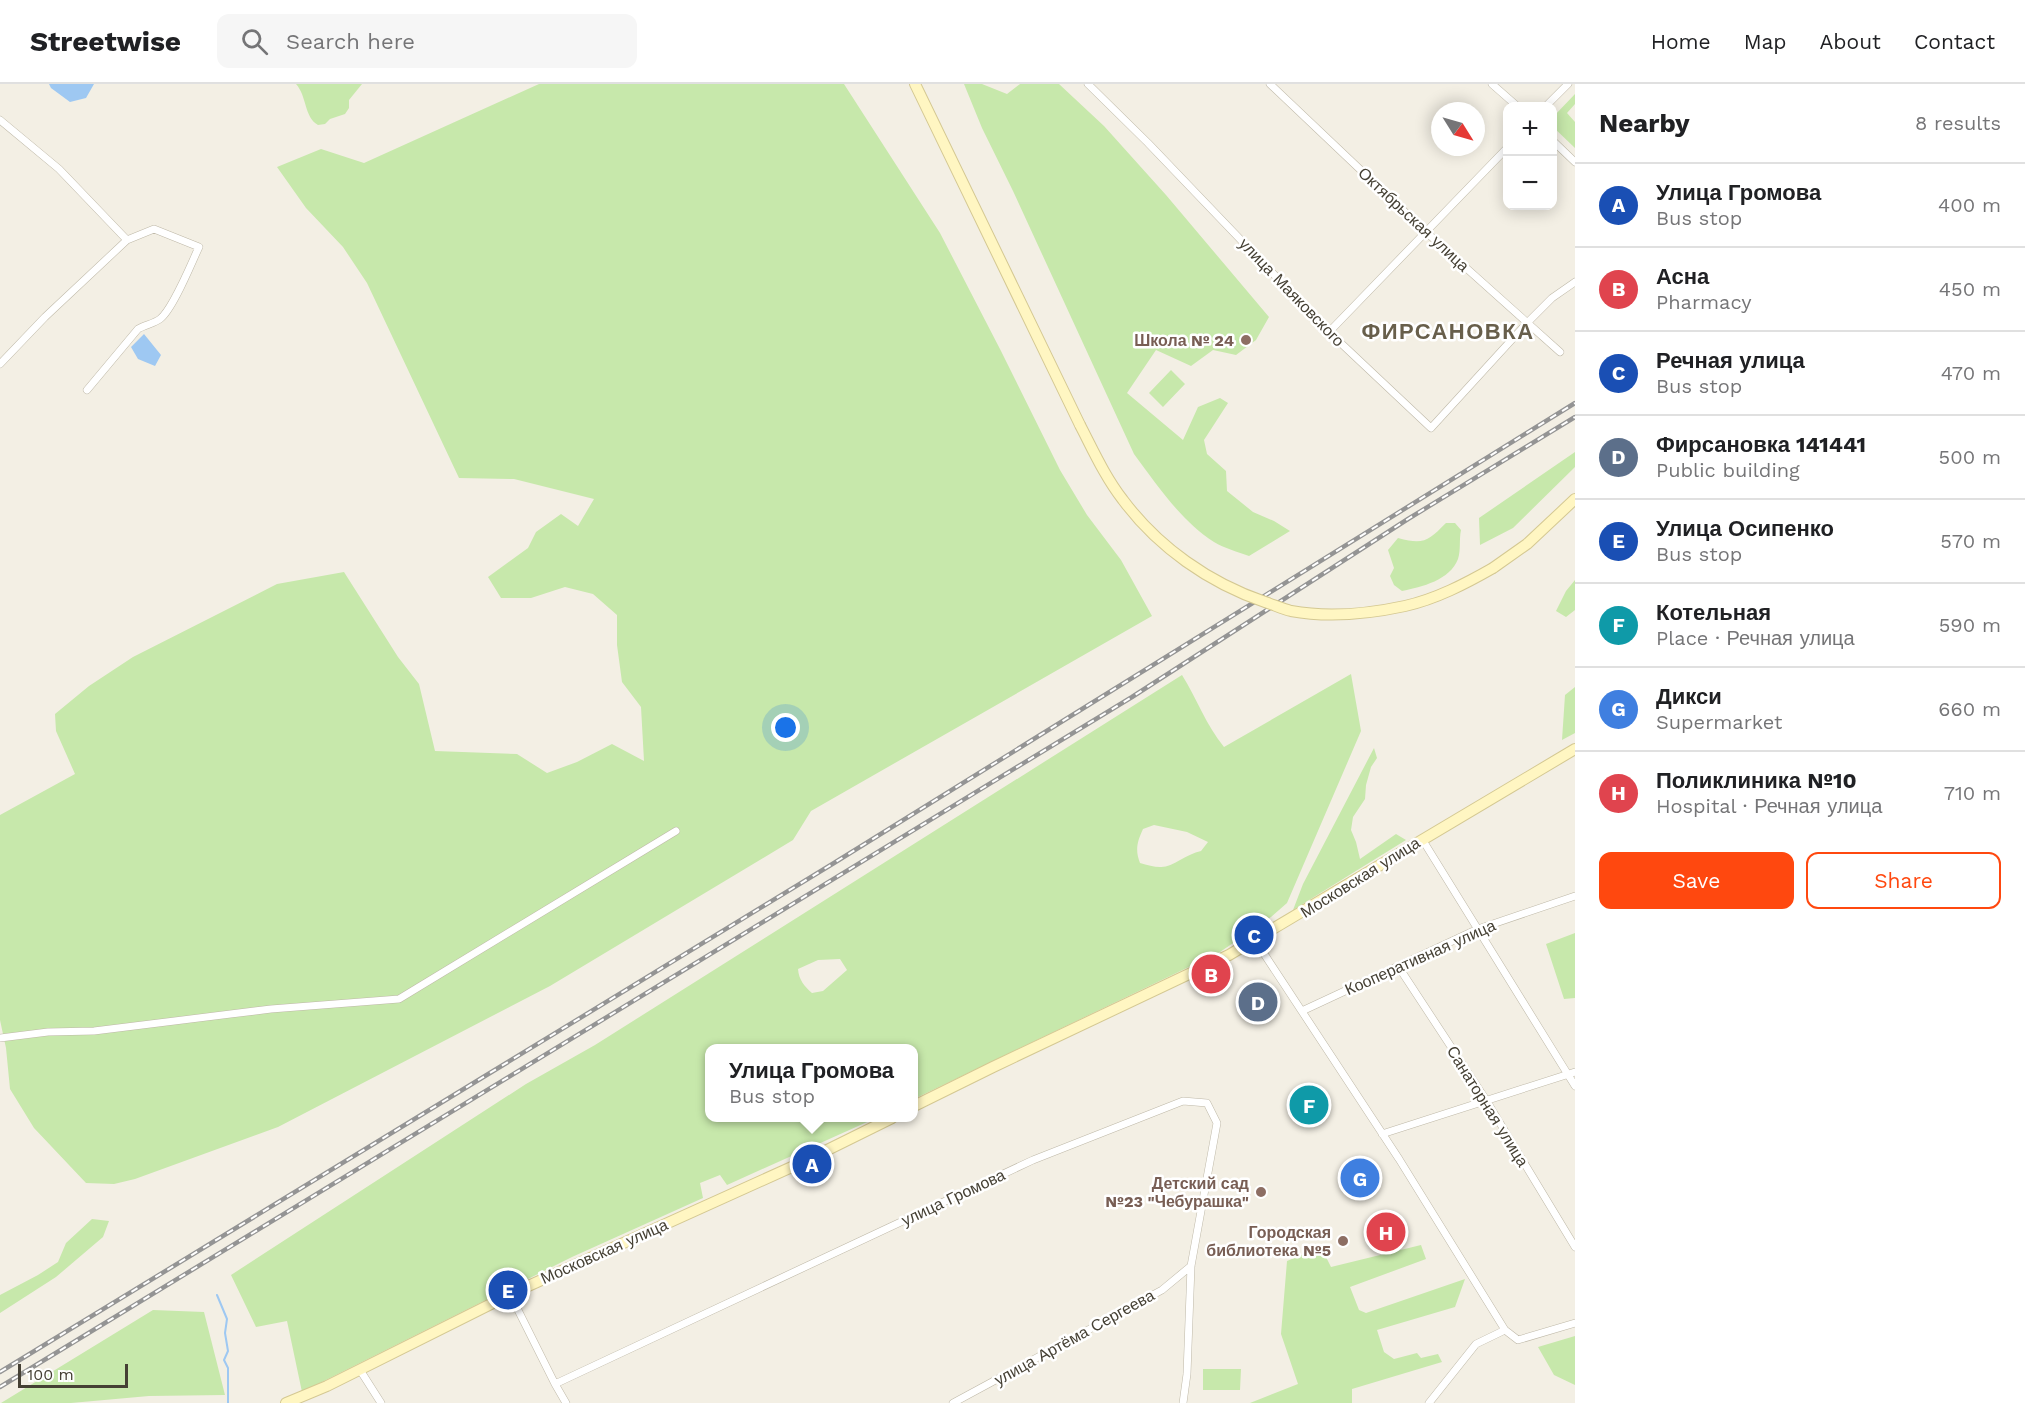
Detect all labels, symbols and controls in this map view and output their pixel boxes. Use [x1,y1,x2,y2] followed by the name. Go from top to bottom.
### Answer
[217,14,637,68] search box
[30,25,181,58] text: Streetwise
[238,25,271,58] icon: search
[286,29,415,54] text: Search here
[1651,29,1711,54] text: Home
[1744,29,1787,54] text: Map
[1820,29,1881,54] text: About
[1914,29,1995,54] text: Contact
[1431,102,1485,156] north arrow
[1503,102,1557,210] map controls
[1503,102,1557,156] button: +
[1599,108,1690,138] text: Nearby
[1915,111,2001,135] text: 8 results
[1503,156,1557,210] button: −
[1354,163,1473,276] street label: Октябрьская улица
[1656,180,1821,205] text: Улица Громова
[1612,193,1625,217] text: A
[1938,193,2001,217] text: 400 m
[1656,206,1742,230] text: Bus stop
[1235,234,1348,351] street label: улица Маяковского
[1656,264,1709,289] text: Асна
[1612,277,1625,301] text: B
[1939,277,2001,301] text: 450 m
[1656,290,1752,314] text: Pharmacy
[1361,319,1535,344] district label: ФИРСАНОВКА
[1134,331,1234,350] place label: Школа № 24
[1239,333,1253,347] marker: Школа № 24
[1656,348,1805,373] text: Речная улица
[1612,361,1625,385] text: C
[1941,361,2001,385] text: 470 m
[1656,374,1742,398] text: Bus stop
[1656,432,1866,457] text: Фирсановка 141441
[1611,445,1626,469] text: D
[1939,445,2001,469] text: 500 m
[1656,458,1800,482] text: Public building
[1656,516,1834,541] text: Улица Осипенко
[1612,529,1625,553] text: E
[1940,529,2001,553] text: 570 m
[1656,542,1742,566] text: Bus stop
[1656,600,1771,625] text: Котельная
[1612,613,1625,637] text: F
[1939,613,2001,637] text: 590 m
[1656,626,1855,650] text: Place · Речная улица
[1656,684,1722,709] text: Дикси
[1611,697,1626,721] text: G
[1938,697,2001,721] text: 660 m
[1656,710,1782,734] text: Supermarket
[771,713,800,742] your location
[1656,768,1857,793] text: Поликлиника №10
[1611,781,1626,805] text: H
[1944,781,2001,805] text: 710 m
[1656,794,1882,818] text: Hospital · Речная улица
[1297,833,1424,922] street label: Московская улица
[1599,852,1794,909] button: Save
[1806,852,2001,909] button: Share
[1234,912,1274,958] pin: C
[1342,916,1498,999] street label: Кооперативная улица
[1192,952,1230,996] pin: B
[1238,980,1278,1024] pin: D
[1443,1042,1532,1170] street label: Санаторная улица
[705,1044,918,1122] popup
[729,1058,894,1083] text: Улица Громова
[1290,1082,1328,1128] pin: F
[729,1084,815,1108] text: Bus stop
[792,1142,832,1186] pin: A
[1340,1156,1380,1200] pin: G
[898,1165,1008,1230] street label: улица Громова
[1105,1174,1249,1211] place label: Детский сад №23 "Чебурашка"
[1254,1185,1268,1199] marker: Детский сад №23 "Чебурашка"
[1366,1210,1406,1254] pin: H
[538,1215,671,1288] street label: Московская улица
[1206,1223,1331,1260] place label: Городская библиотека №5
[1336,1234,1350,1248] marker: Городская библиотека №5
[488,1268,528,1312] pin: E
[991,1285,1158,1389] street label: улица Артёма Сергеева
[18,1361,128,1388] scale bar
[27,1365,74,1384] text: 100 m

